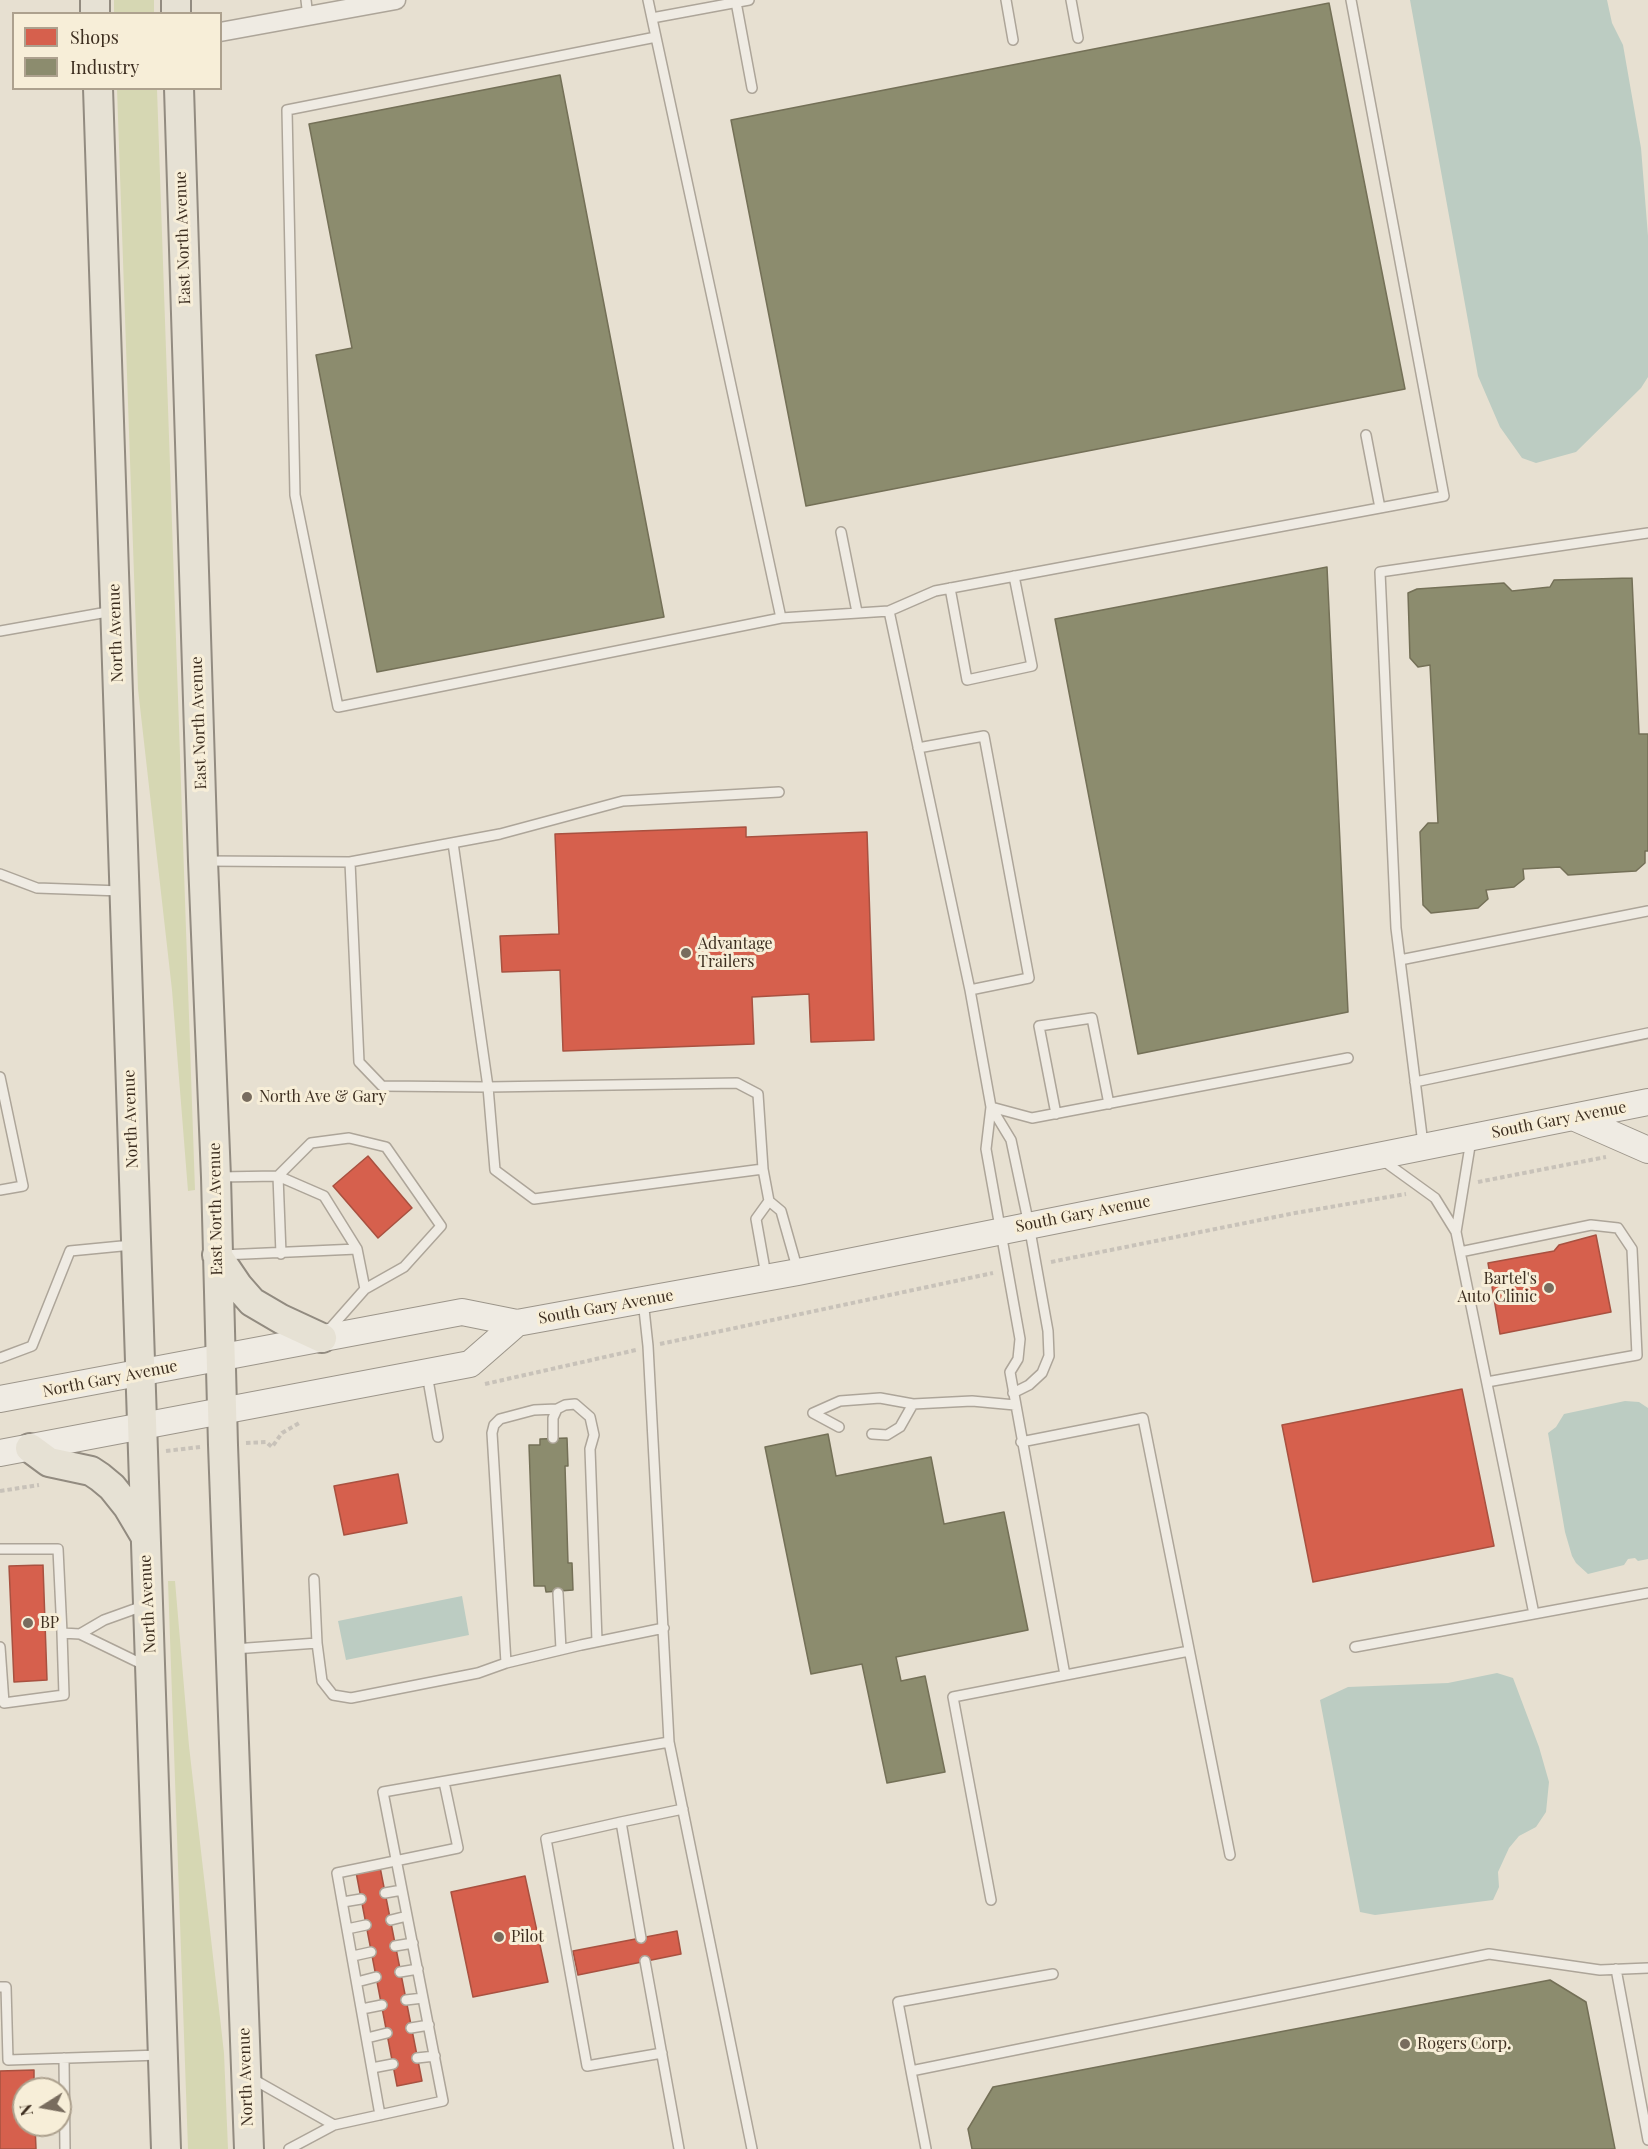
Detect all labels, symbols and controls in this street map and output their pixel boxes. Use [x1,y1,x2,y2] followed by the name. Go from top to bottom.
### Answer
[12,12,222,90] legend
[70,25,119,49] text: Shops
[70,55,139,79] text: Industry
[171,171,195,305] street label: East North Avenue
[105,583,127,683] street label: North Avenue
[187,656,211,790] street label: East North Avenue
[698,934,773,972] place label: Advantage Trailers
[679,946,693,960] marker: Advantage Trailers
[120,1069,142,1169] street label: North Avenue
[259,1087,386,1107] place label: North Ave & Gary
[240,1090,254,1104] marker: North Ave & Gary
[1490,1098,1628,1142] street label: South Gary Avenue
[205,1142,227,1276] street label: East North Avenue
[1014,1192,1152,1236] street label: South Gary Avenue
[1457,1269,1537,1307] place label: Bartel's Auto Clinic
[1542,1281,1556,1295] marker: Bartel's Auto Clinic
[537,1286,675,1328] street label: South Gary Avenue
[41,1357,179,1401] street label: North Gary Avenue
[136,1554,160,1654] street label: North Avenue
[40,1613,59,1633] place label: BP
[21,1616,35,1630] marker: BP
[511,1927,544,1947] place label: Pilot
[492,1930,506,1944] marker: Pilot
[235,2027,257,2127] street label: North Avenue
[1417,2034,1511,2054] place label: Rogers Corp.
[1398,2037,1412,2051] marker: Rogers Corp.
[12,2077,72,2137] north arrow
[14,2102,37,2118] text: N

